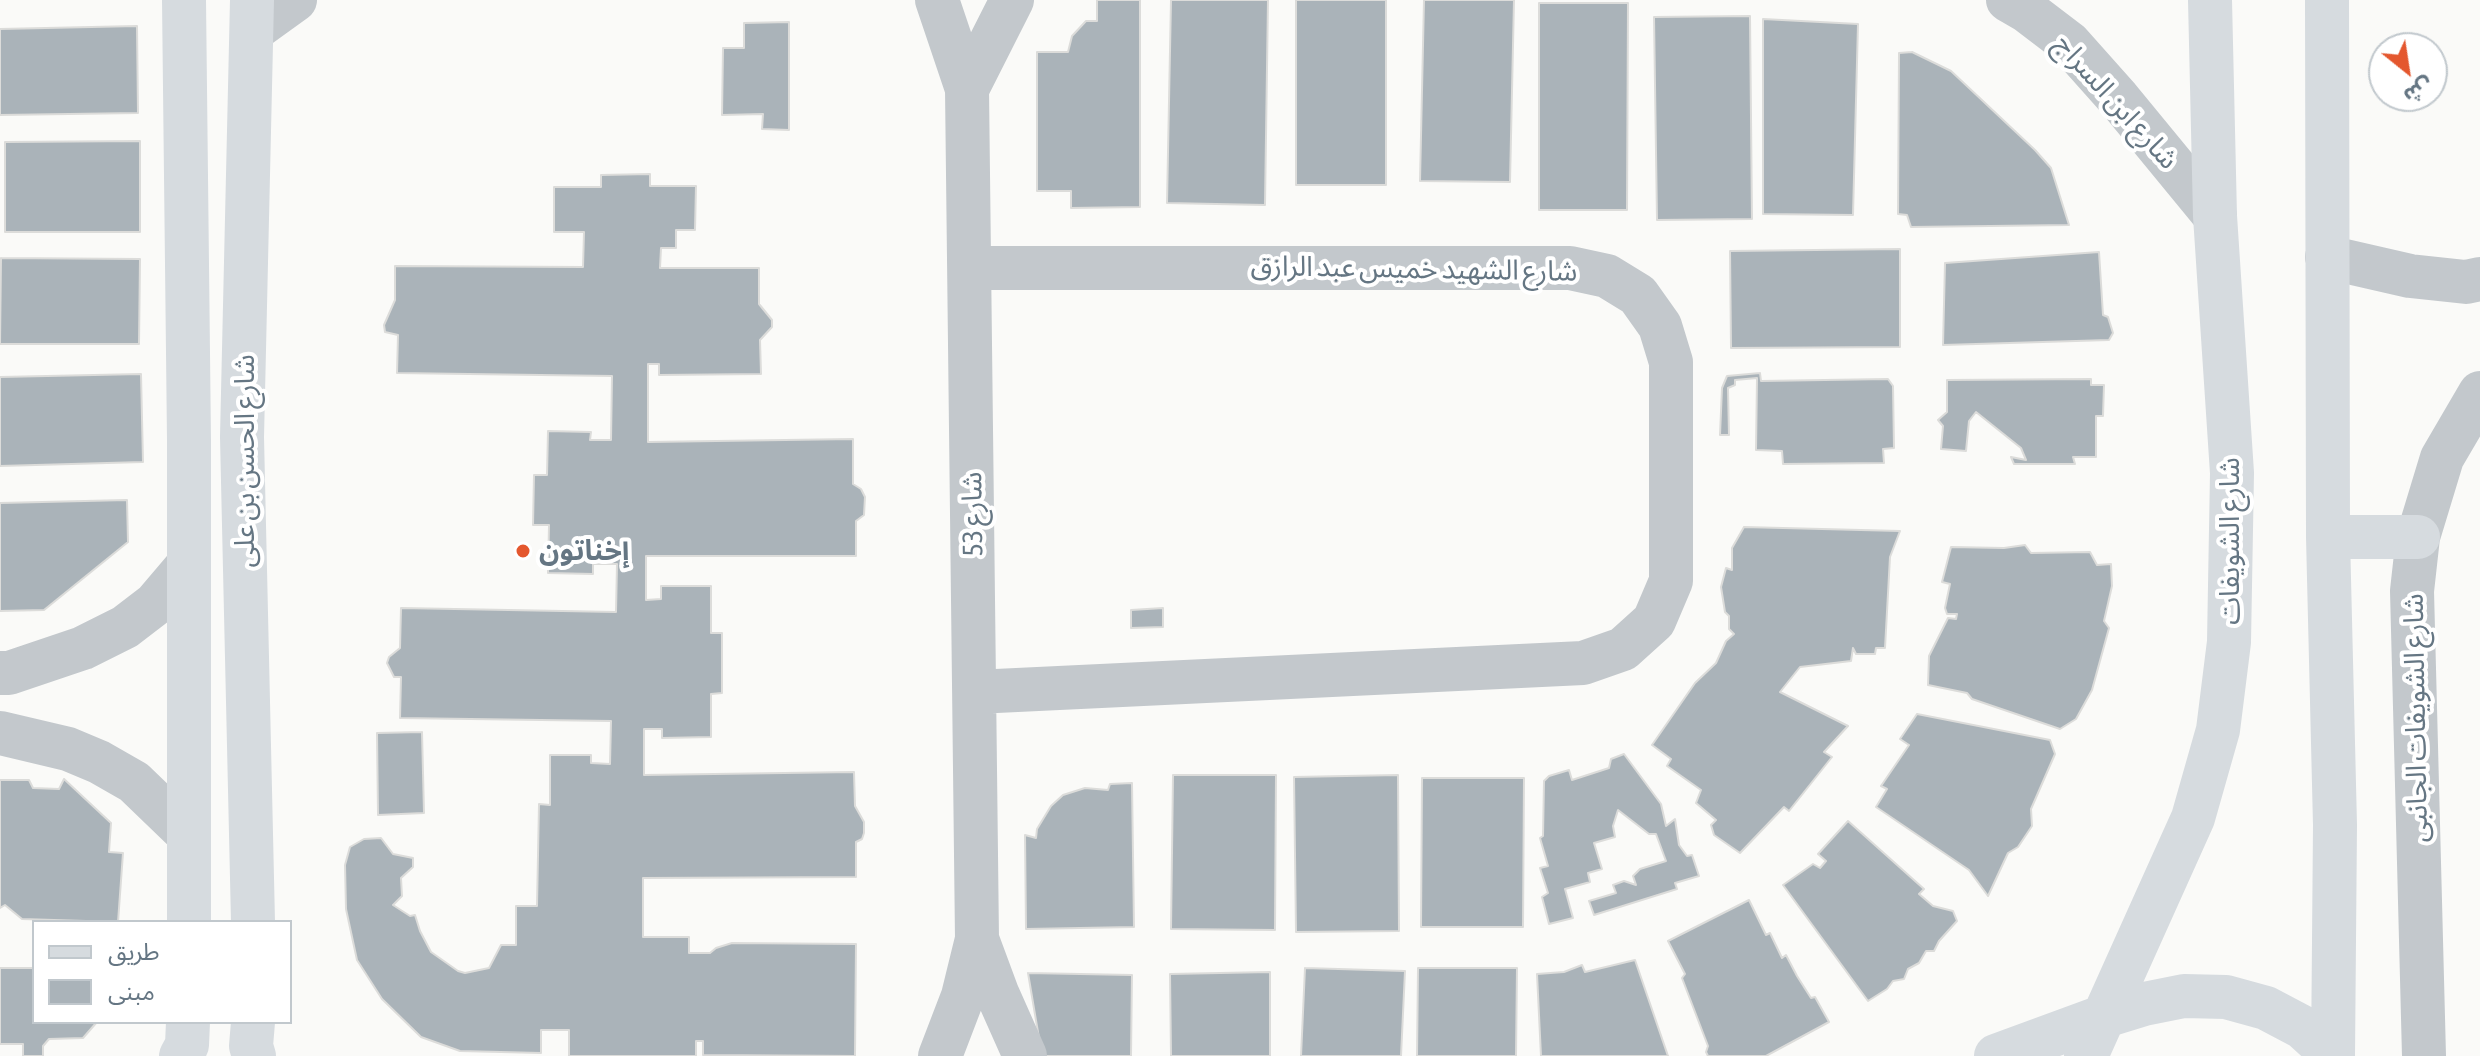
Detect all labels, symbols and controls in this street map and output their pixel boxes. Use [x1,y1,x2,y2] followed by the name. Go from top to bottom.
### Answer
[2047,28,2185,176] street label: شارع ابن السراج
[2368,32,2448,112] north arrow
[2399,72,2439,110] text: ش
[1250,249,1578,289] street label: شارع الشهيد خميس عبد الرازق
[228,354,262,568] street label: شارع الحسن بن على
[2213,457,2247,625] street label: شارع الشويفات
[955,471,991,557] street label: شارع 53
[539,534,629,568] place label: إخناتون
[514,542,532,560] marker: إخناتون
[2397,593,2435,843] street label: شارع الشويفات الجانبى
[32,920,292,1024] legend
[108,938,160,965] text: طريق
[108,978,155,1005] text: مبنى

